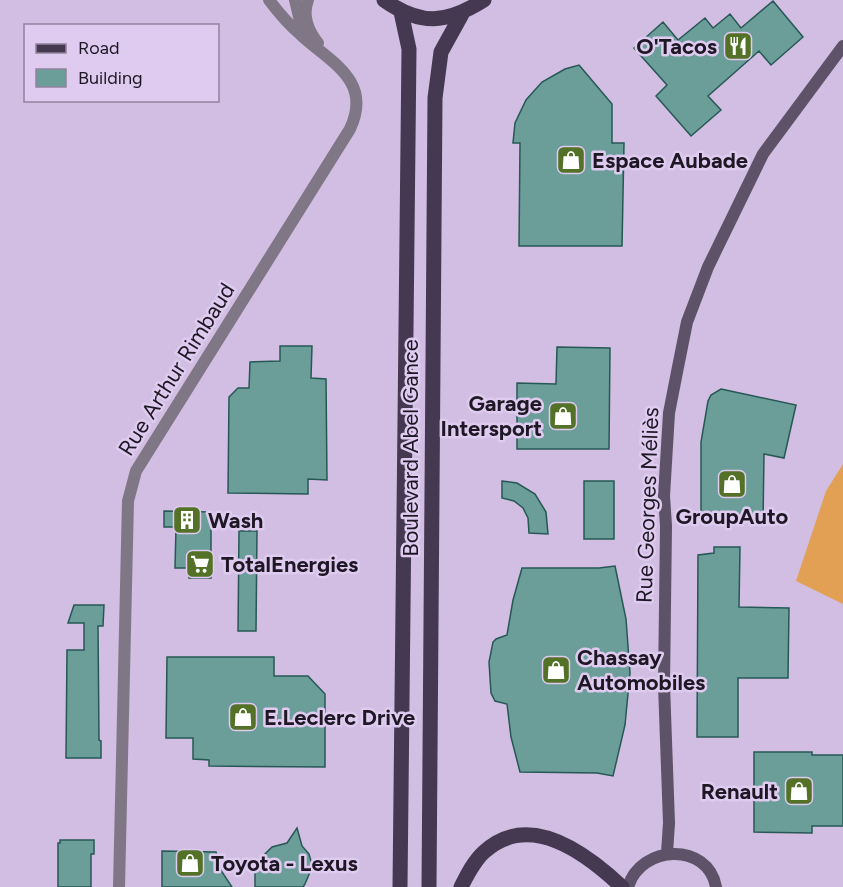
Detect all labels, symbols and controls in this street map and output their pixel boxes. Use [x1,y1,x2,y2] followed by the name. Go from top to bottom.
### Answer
[24,24,219,102] legend
[722,30,754,62] restaurant icon: O'Tacos
[636,33,717,60] place label: O'Tacos
[78,37,119,59] text: Road
[78,67,143,89] text: Building
[555,144,587,176] shop icon: Espace Aubade
[592,147,748,174] place label: Espace Aubade
[112,278,240,461] street label: Rue Arthur Rimbaud
[397,339,424,557] street label: Boulevard Abel Gance
[441,390,542,442] place label: Garage Intersport
[547,400,579,432] shop icon: Garage Intersport
[631,407,664,603] street label: Rue Georges Méliès
[716,468,748,500] shop icon: GroupAuto
[676,503,789,530] place label: GroupAuto
[171,504,203,536] building icon: Wash
[208,507,263,534] place label: Wash
[184,548,216,580] supermarket icon: TotalEnergies
[221,551,358,578] place label: TotalEnergies
[577,644,705,696] place label: Chassay Automobiles
[540,654,572,686] shop icon: Chassay Automobiles
[227,701,259,733] shop icon: E.Leclerc Drive
[264,704,415,731] place label: E.Leclerc Drive
[783,775,815,807] shop icon: Renault
[701,778,778,805] place label: Renault
[174,847,206,879] shop icon: Toyota - Lexus
[211,850,358,877] place label: Toyota - Lexus

